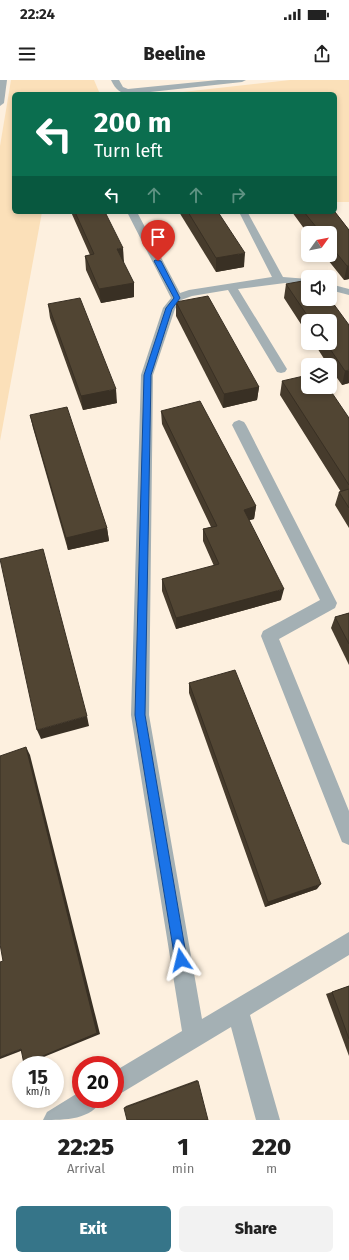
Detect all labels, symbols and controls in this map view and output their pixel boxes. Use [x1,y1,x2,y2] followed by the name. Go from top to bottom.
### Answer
[20,5,55,23] text: 22:24
[16,43,38,65] icon: menu
[144,43,205,65] text: Beeline
[311,43,333,65] icon: share
[94,106,172,139] text: 200 m
[28,108,80,160] icon: left
[94,140,163,162] text: Turn left
[101,184,123,206] icon: left
[143,184,165,206] icon: ahead
[185,184,207,206] icon: ahead
[227,184,249,206] icon: right
[141,220,175,261] pin
[147,226,169,248] icon: arrive
[301,226,337,262] north arrow
[301,226,337,394] map controls
[301,270,337,306] button: sound
[301,314,337,350] button: search
[301,358,337,394] button: layers
[160,939,202,981] position arrow
[72,1056,124,1108] speed limit sign: 20
[28,1065,48,1089] text: 15
[26,1086,50,1098] text: km/h
[58,1133,114,1161] text: 22:25
[177,1133,189,1161] text: 1
[252,1133,291,1161] text: 220
[67,1161,105,1176] text: Arrival
[172,1161,194,1176] text: min
[266,1161,277,1176] text: m
[16,1206,171,1252] button: Exit
[179,1206,333,1252] button: Share

